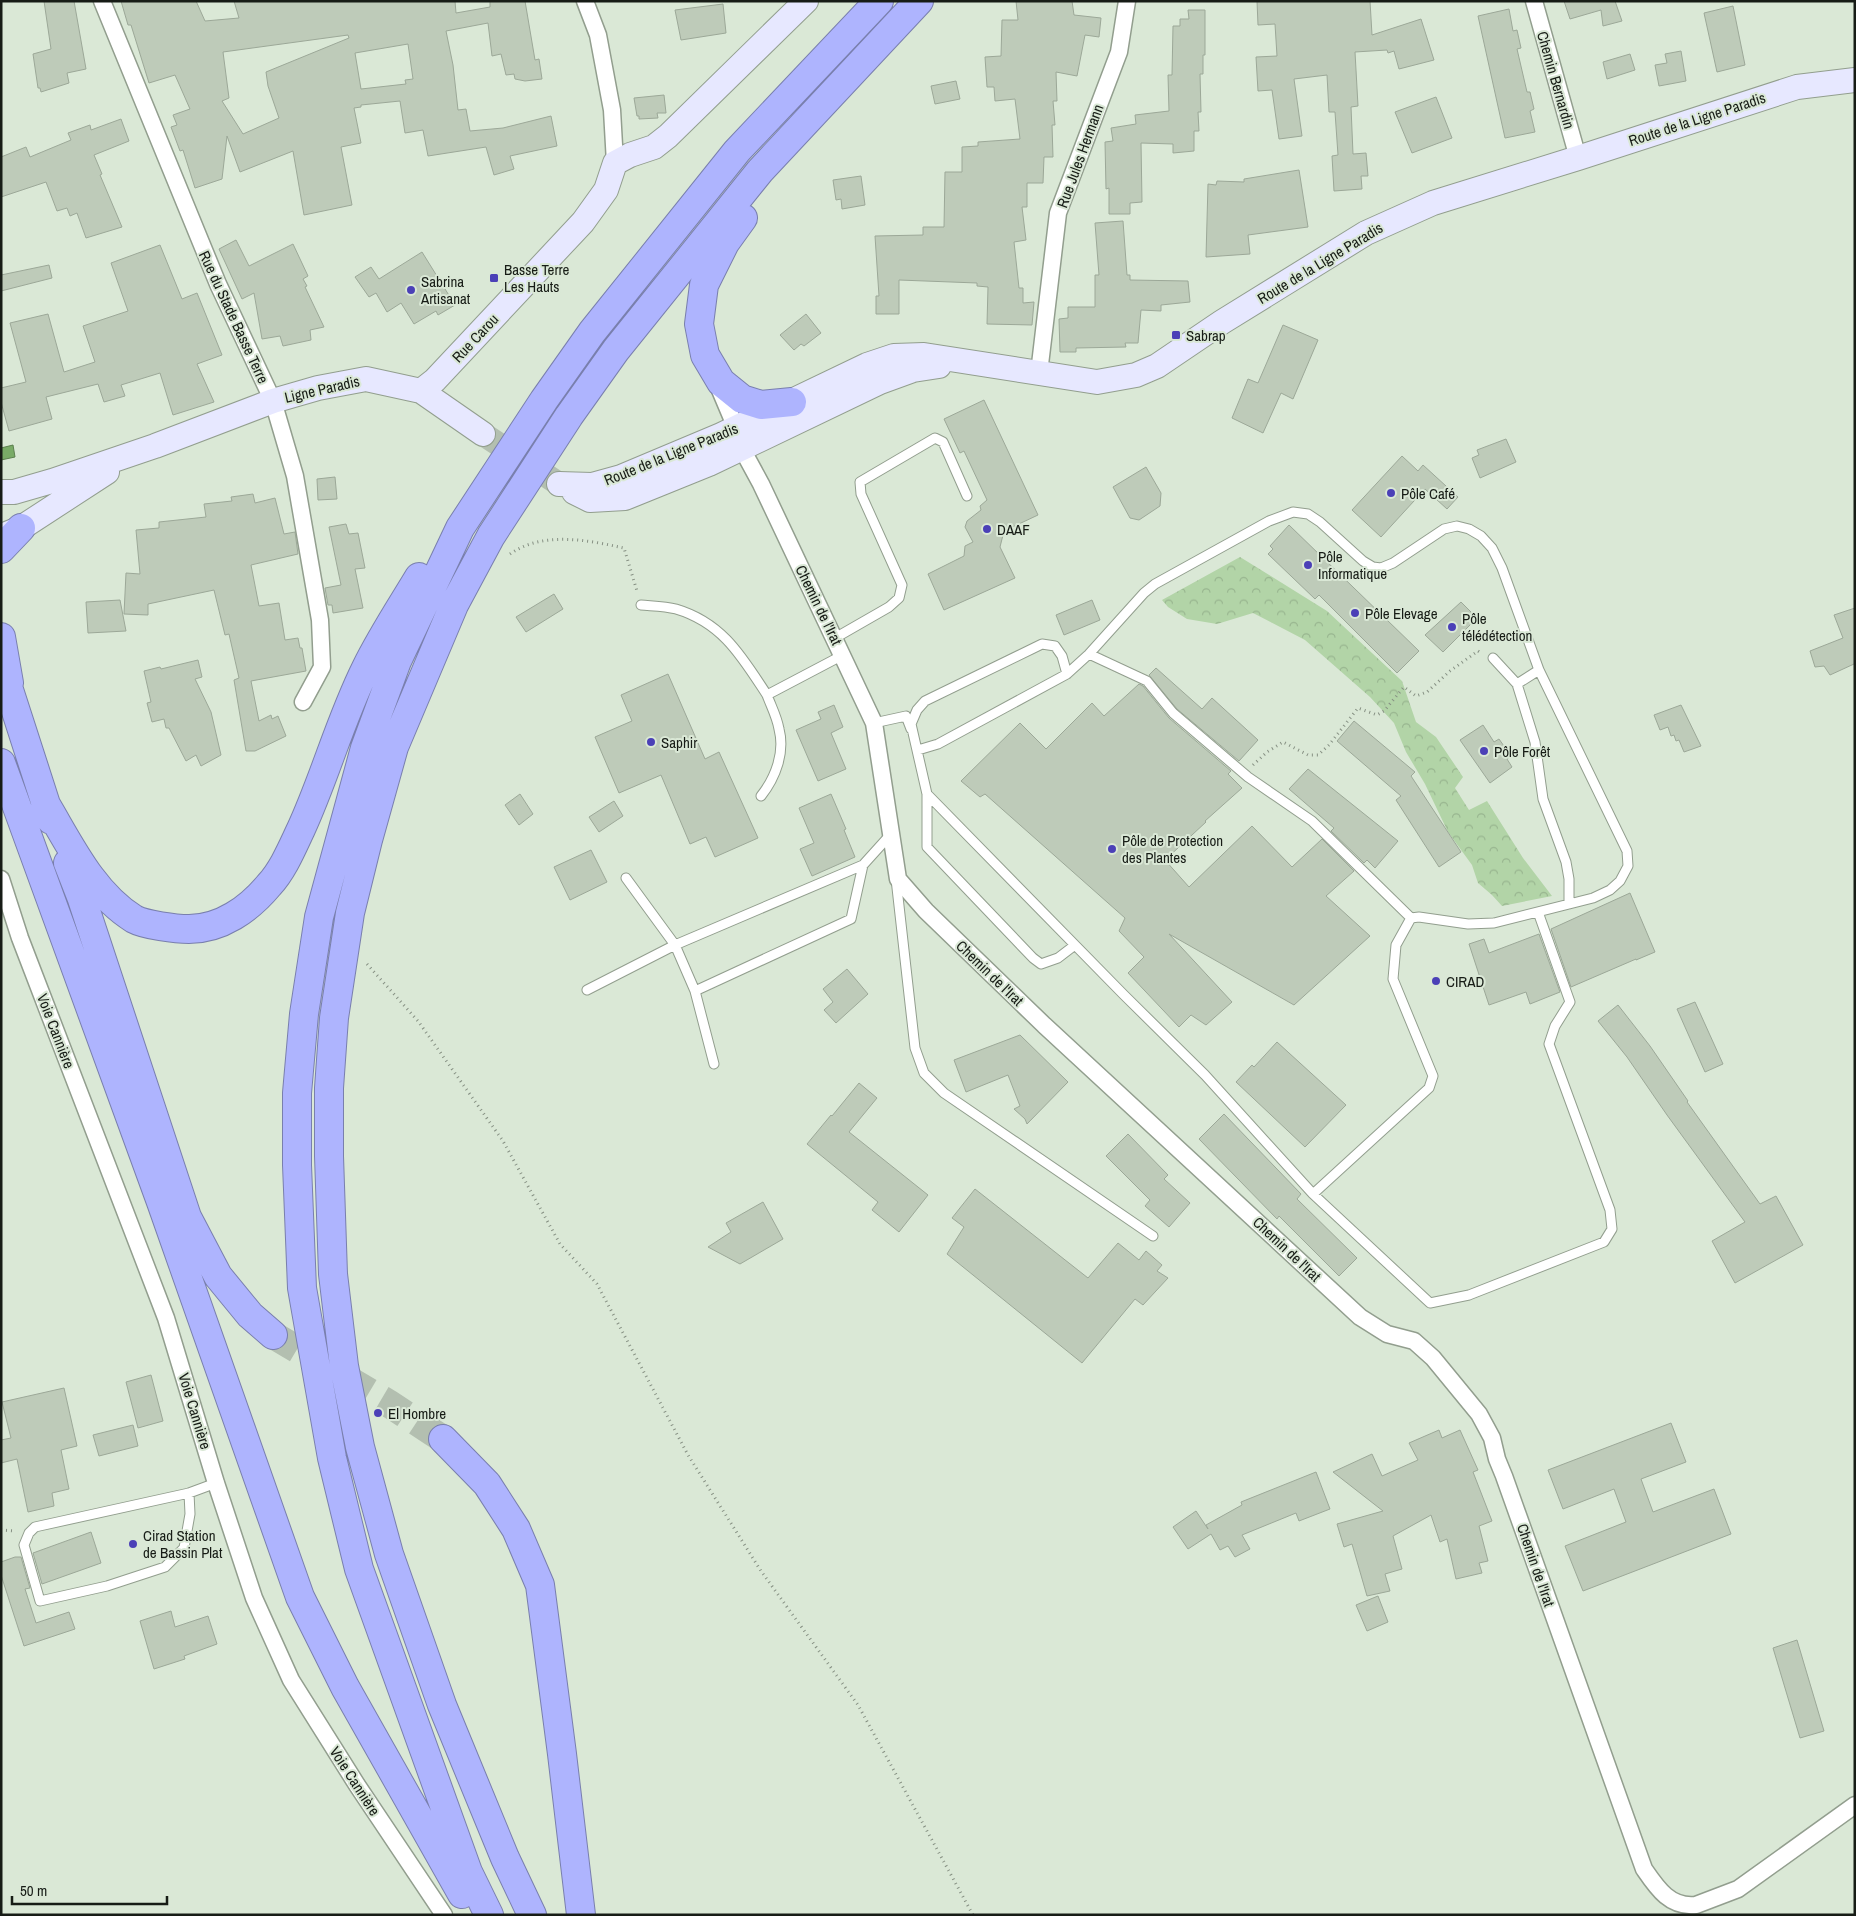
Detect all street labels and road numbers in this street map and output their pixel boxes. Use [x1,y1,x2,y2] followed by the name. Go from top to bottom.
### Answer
[1532,29,1580,131] street label: Chemin Bernardin
[1626,87,1768,151] street label: Route de la Ligne Paradis
[1052,101,1108,211] street label: Rue Jules Hermann
[1253,217,1387,309] street label: Route de la Ligne Paradis
[194,247,274,387] street label: Rue du Stade Basse Terre
[447,309,503,367] street label: Rue Carou
[282,370,362,408] street label: Ligne Paradis
[601,417,741,491] street label: Route de la Ligne Paradis
[791,562,848,649] street label: Chemin de l'Irat
[952,935,1029,1011] street label: Chemin de l'Irat
[32,991,80,1072] street label: Voie Cannière
[1248,1212,1326,1287] street label: Chemin de l'Irat
[173,1370,217,1452] street label: Voie Cannière
[1512,1521,1560,1610] street label: Chemin de l'Irat
[325,1742,385,1820] street label: Voie Cannière

